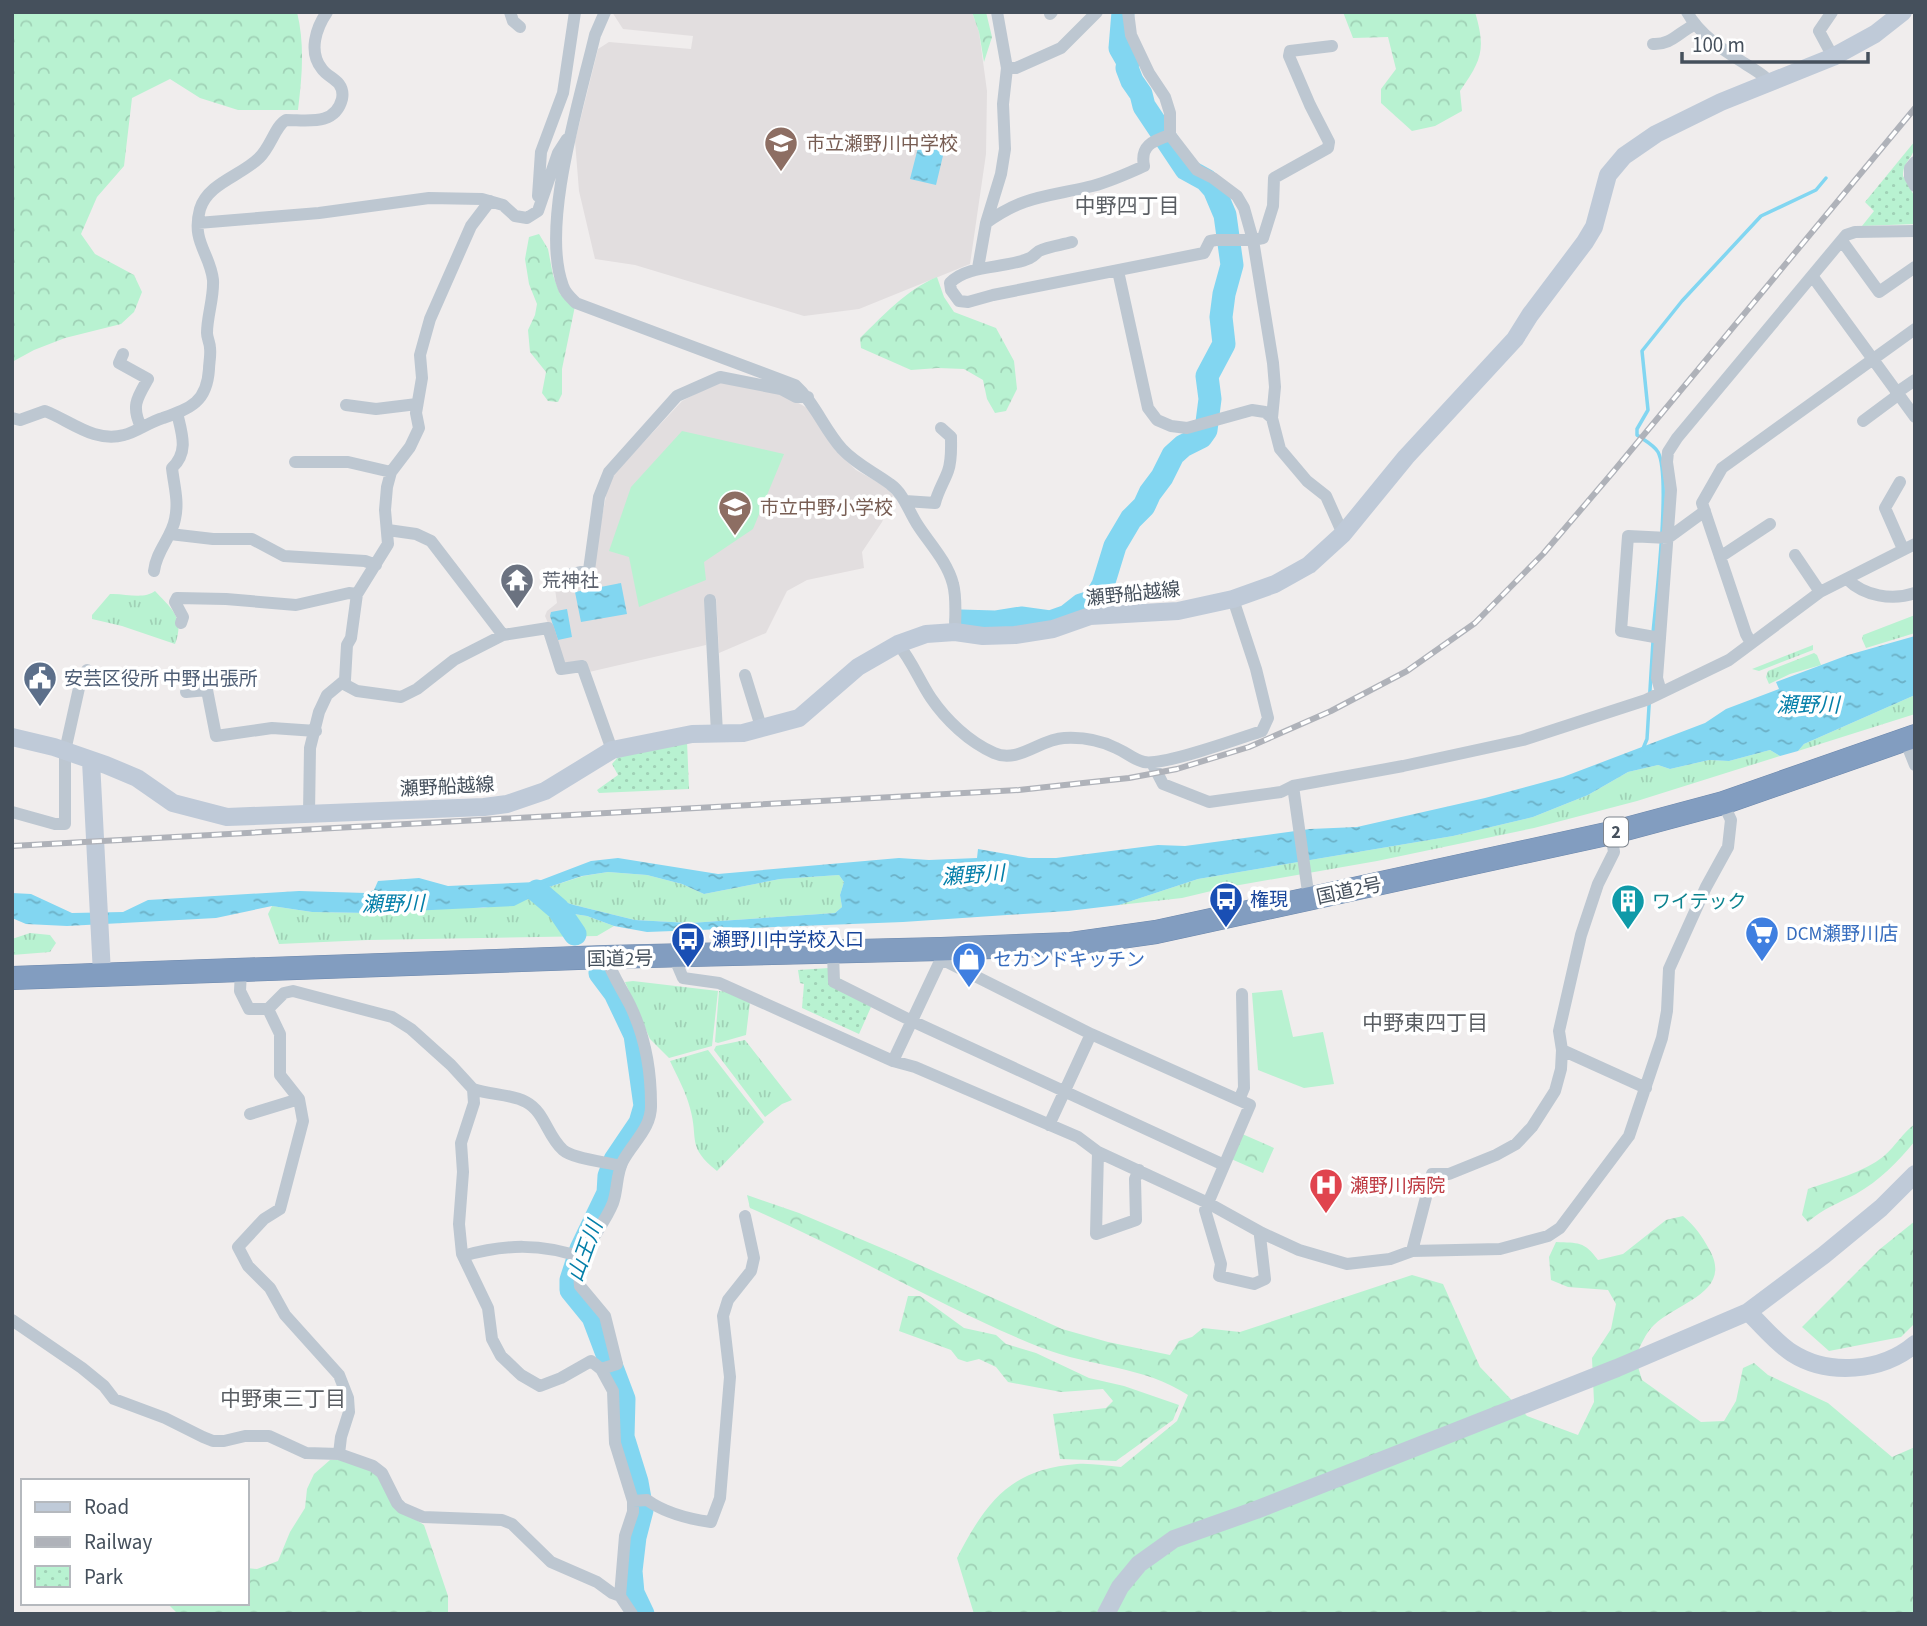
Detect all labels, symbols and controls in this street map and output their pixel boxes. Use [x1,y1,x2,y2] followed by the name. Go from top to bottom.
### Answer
[1682,21,1868,65] scale bar
[1692,30,1745,60] text: 100 m
[762,124,800,173] school or university icon: 市立瀬野川中学校
[806,131,958,158] place label: 市立瀬野川中学校
[1075,191,1180,221] district label: 中野四丁目
[716,488,754,537] school or university icon: 市立中野小学校
[760,495,893,522] place label: 市立中野小学校
[498,561,536,610] temple icon: 荒神社
[542,568,599,595] place label: 荒神社
[1084,576,1182,613] street label: 瀬野船越線
[21,659,59,708] public building icon: 安芸区役所 中野出張所
[64,666,258,693] place label: 安芸区役所 中野出張所
[1777,690,1841,720] water label: 瀬野川
[399,772,495,803] street label: 瀬野船越線
[1604,818,1628,846] road number: 2
[941,858,1007,892] water label: 瀬野川
[1314,871,1385,912] street label: 国道2号
[1207,880,1245,929] bus stop icon: 権現
[1609,882,1647,931] building icon: ワイテック
[1250,887,1288,914] place label: 権現
[361,888,427,920] water label: 瀬野川
[1652,889,1747,916] place label: ワイテック
[1743,914,1781,963] supermarket icon: DCM瀬野川店
[669,920,707,969] bus stop icon: 瀬野川中学校入口
[1786,921,1898,948] place label: DCM瀬野川店
[712,927,864,954] place label: 瀬野川中学校入口
[950,940,988,989] shop icon: セカンドキッチン
[587,945,653,974] street label: 国道2号
[993,947,1145,974] place label: セカンドキッチン
[1362,1008,1488,1038] district label: 中野東四丁目
[1307,1166,1345,1215] hospital icon: 瀬野川病院
[1350,1173,1445,1200] place label: 瀬野川病院
[560,1214,611,1286] water label: 山王川
[220,1384,346,1414] district label: 中野東三丁目
[21,1479,248,1605] legend
[84,1492,129,1522] text: Road
[84,1527,152,1557] text: Railway
[84,1562,124,1592] text: Park

